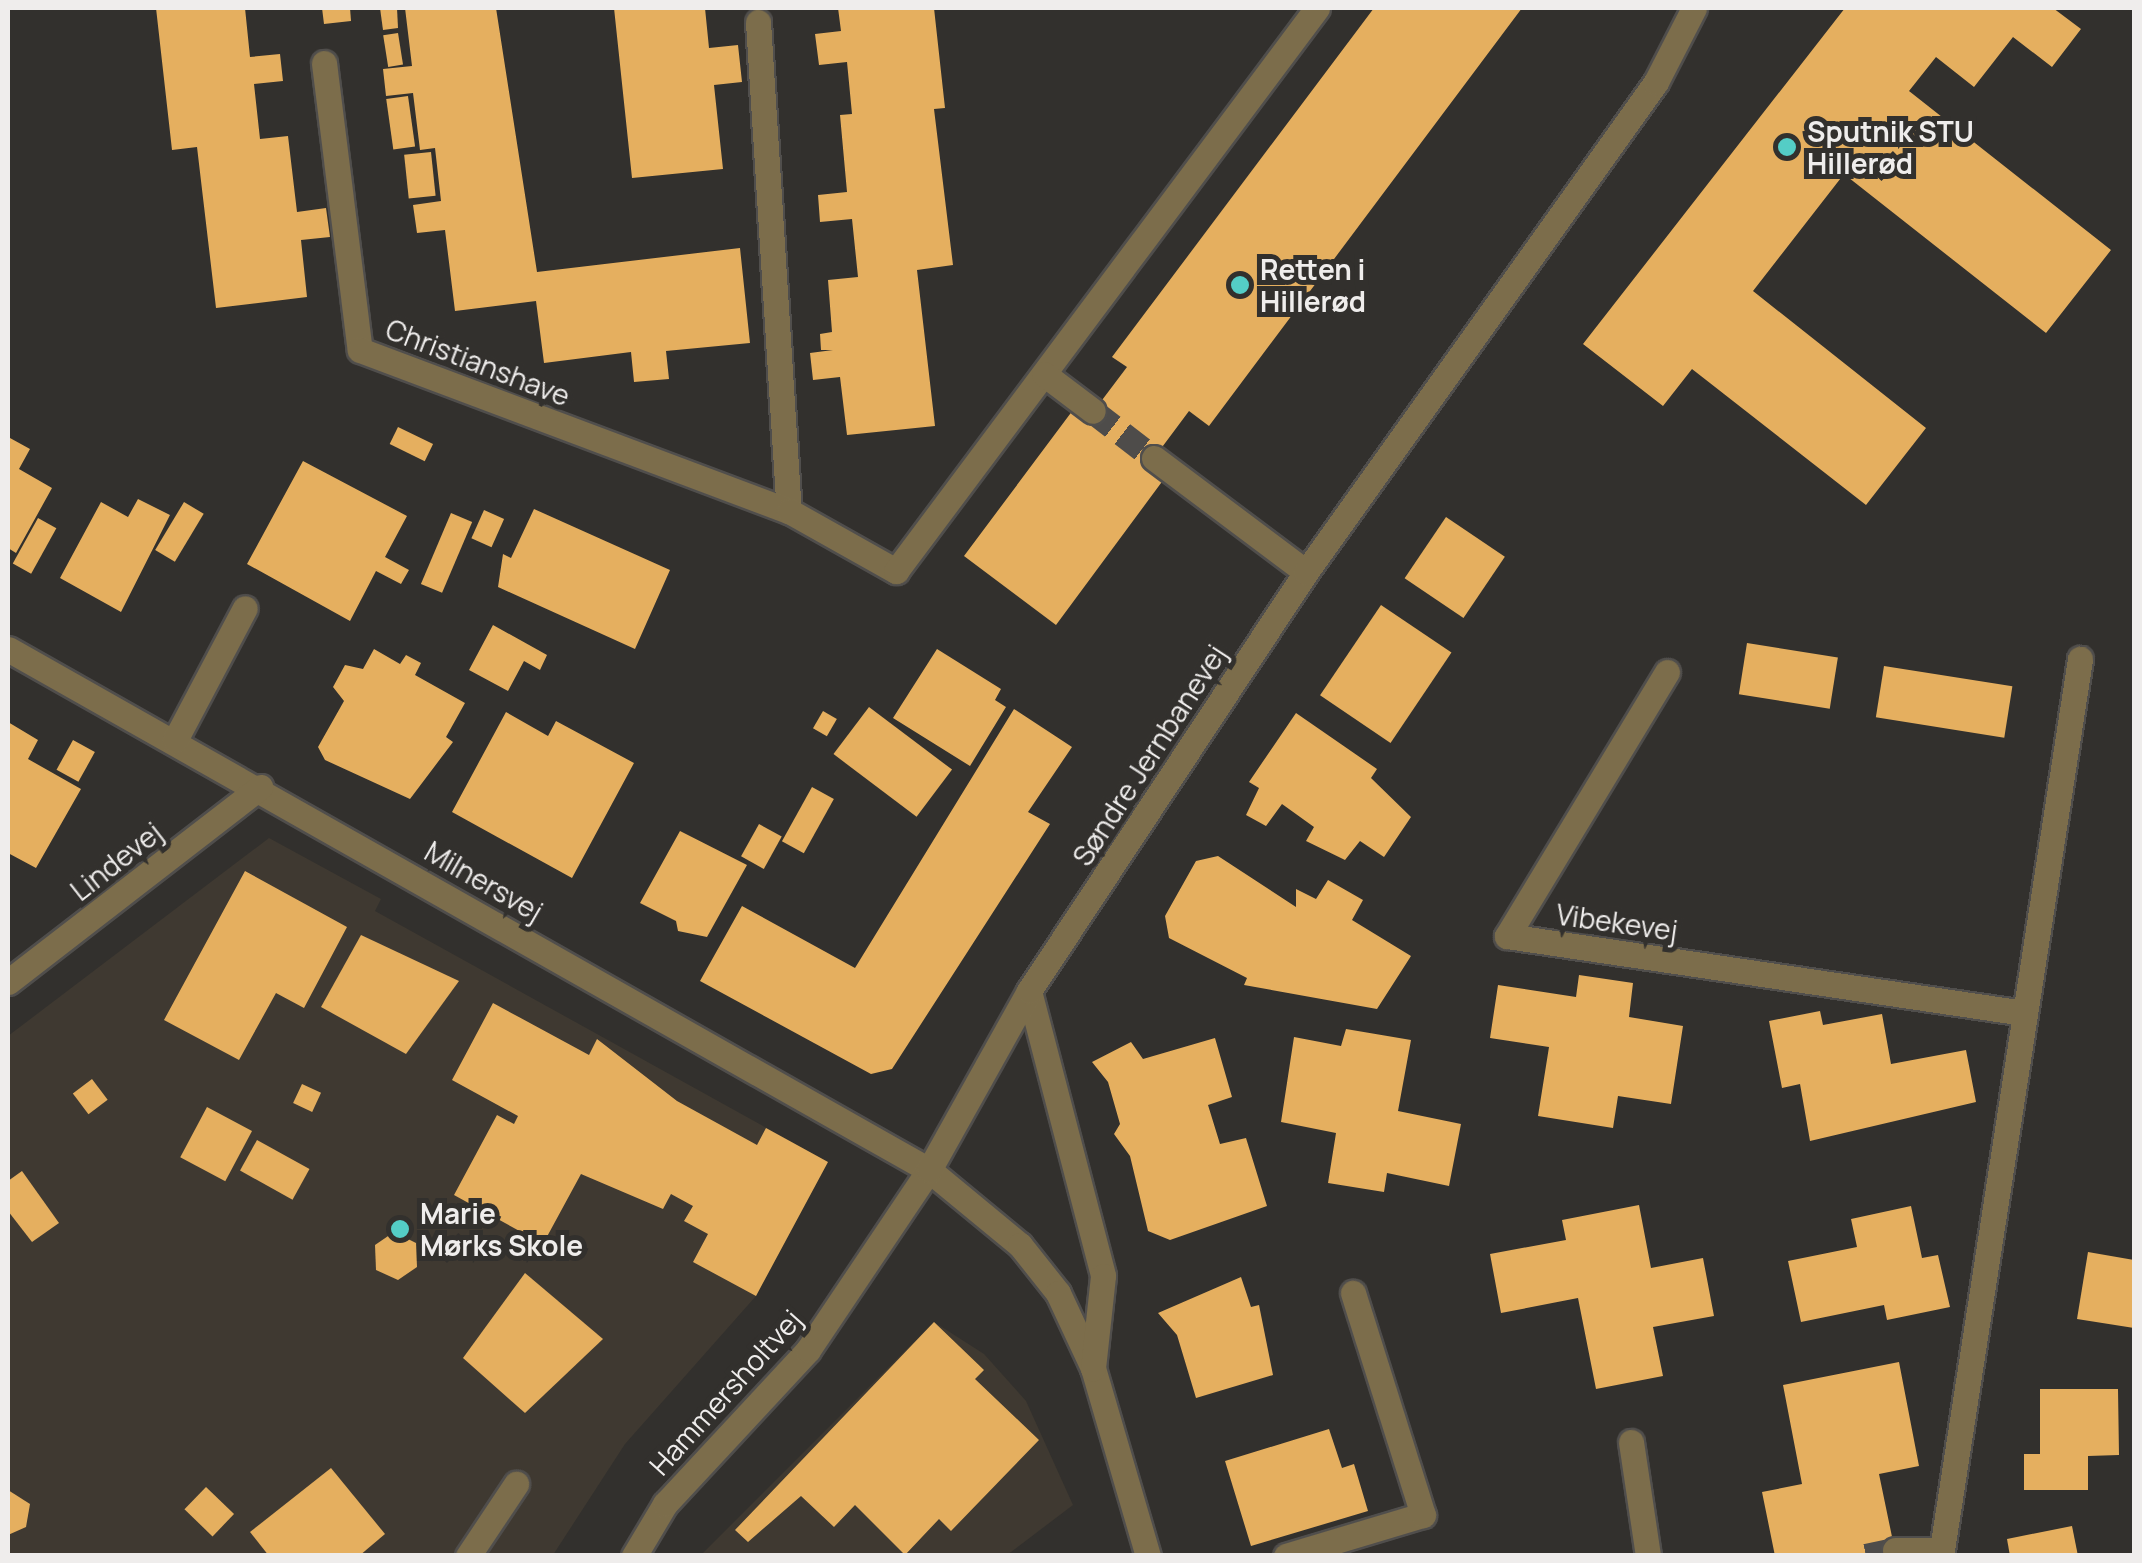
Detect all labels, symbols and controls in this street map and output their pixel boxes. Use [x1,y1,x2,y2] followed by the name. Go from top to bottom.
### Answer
[1807,114,1974,180] place label: Sputnik STU Hillerød
[1776,136,1798,158] marker: Sputnik STU Hillerød
[1260,252,1366,318] place label: Retten i Hillerød
[1229,274,1251,296] marker: Retten i Hillerød
[381,312,575,412] street label: Christianshave
[1065,638,1233,872] street label: Søndre Jernbanevej
[64,815,168,907] street label: Lindevej
[419,834,549,928] street label: Milnersvej
[1554,897,1680,947] street label: Vibekevej
[420,1196,583,1262] place label: Marie Mørks Skole
[389,1218,411,1240] marker: Marie Mørks Skole
[642,1302,808,1482] street label: Hammersholtvej

